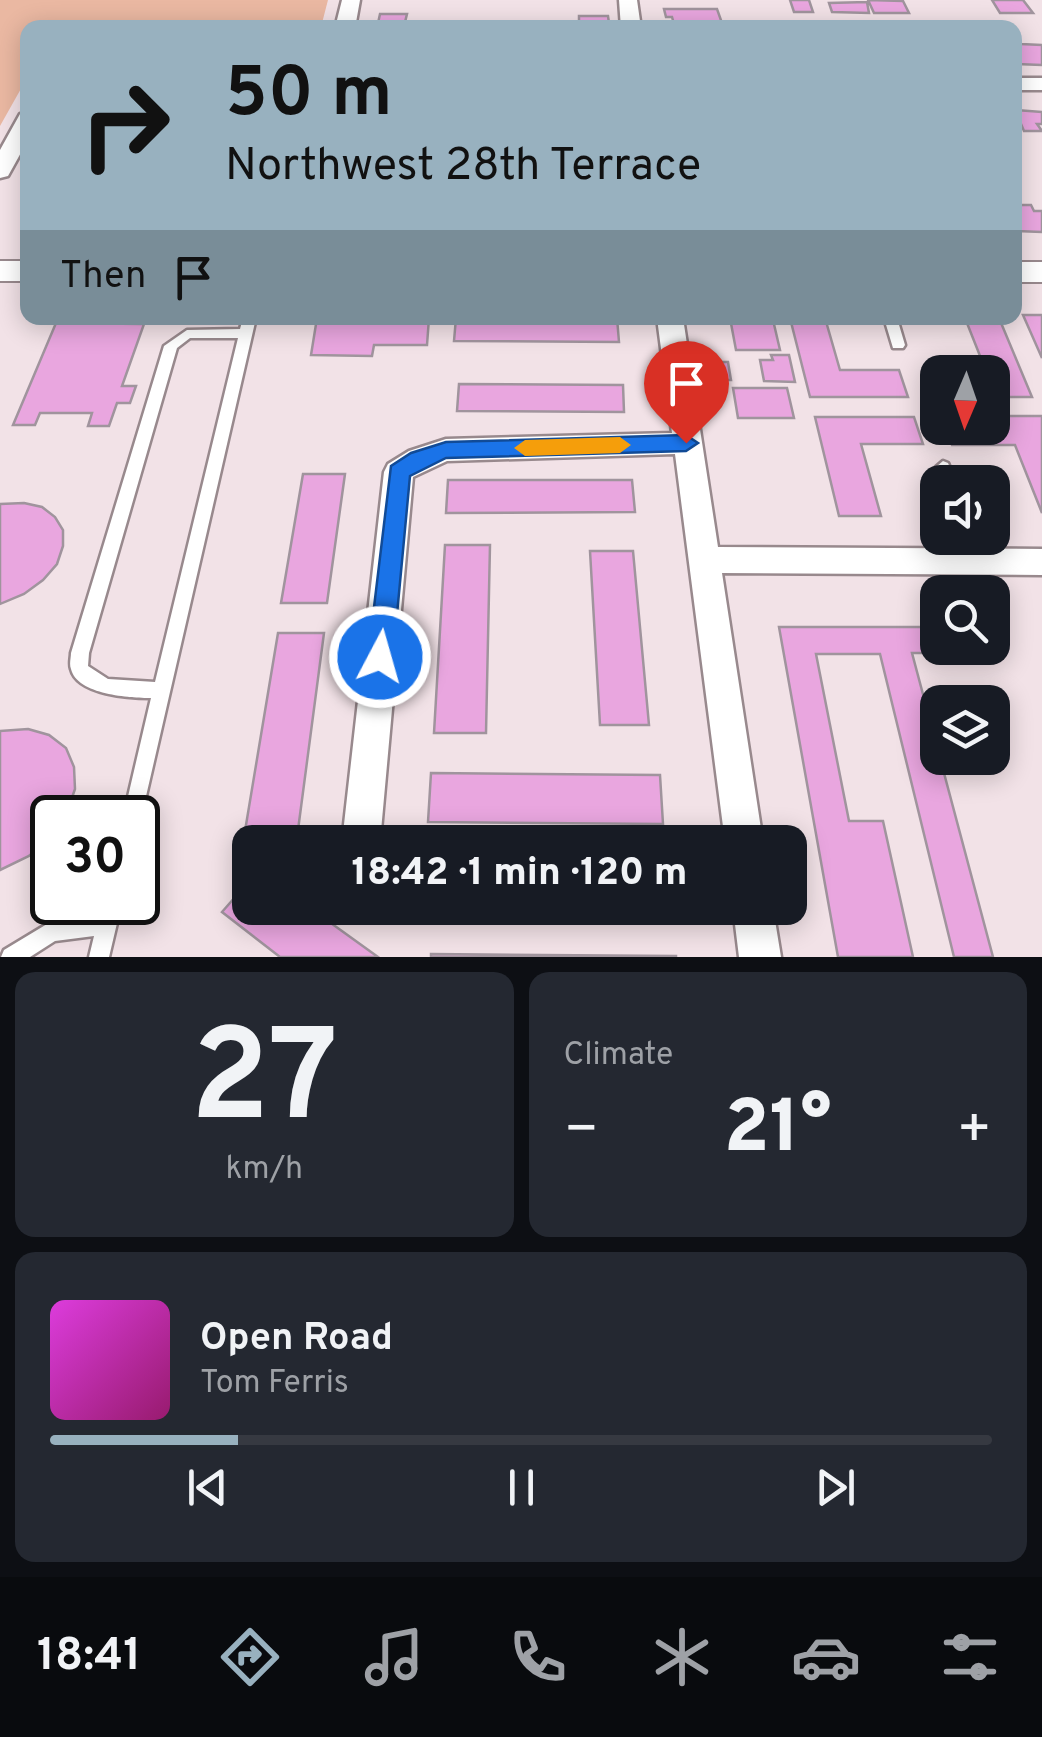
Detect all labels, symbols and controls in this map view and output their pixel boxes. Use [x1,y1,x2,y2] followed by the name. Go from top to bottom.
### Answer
[225,52,392,141] text: 50 m
[60,60,190,190] icon: right
[225,139,701,196] text: Northwest 28th Terrace
[166,250,221,305] icon: arrive
[60,253,146,302] text: Then
[644,341,729,444] pin
[920,355,1010,445] north arrow
[920,355,1010,775] map controls
[659,356,714,411] icon: arrive
[920,465,1010,555] button: sound
[920,575,1010,665] button: search
[328,605,432,709] position arrow
[920,685,1010,775] button: layers
[30,795,160,925] speed limit sign: 30
[352,850,687,899] text: 18:42 · 1 min · 120 m
[190,1002,338,1167] text: 27
[564,1036,673,1076] text: Climate
[724,1084,832,1179] text: 21°
[564,1097,599,1167] text: −
[957,1097,992,1167] text: +
[225,1150,303,1190] text: km/h
[200,1315,393,1364] text: Open Road
[200,1364,349,1404] text: Tom Ferris
[180,1460,235,1515] icon: previous
[494,1460,549,1515] icon: pause
[808,1460,863,1515] icon: next
[215,1622,285,1692] icon: directions
[359,1622,429,1692] icon: music
[503,1622,573,1692] icon: phone
[647,1622,717,1692] icon: climate
[791,1622,861,1692] icon: car
[935,1622,1005,1692] icon: filters
[37,1629,141,1686] text: 18:41

